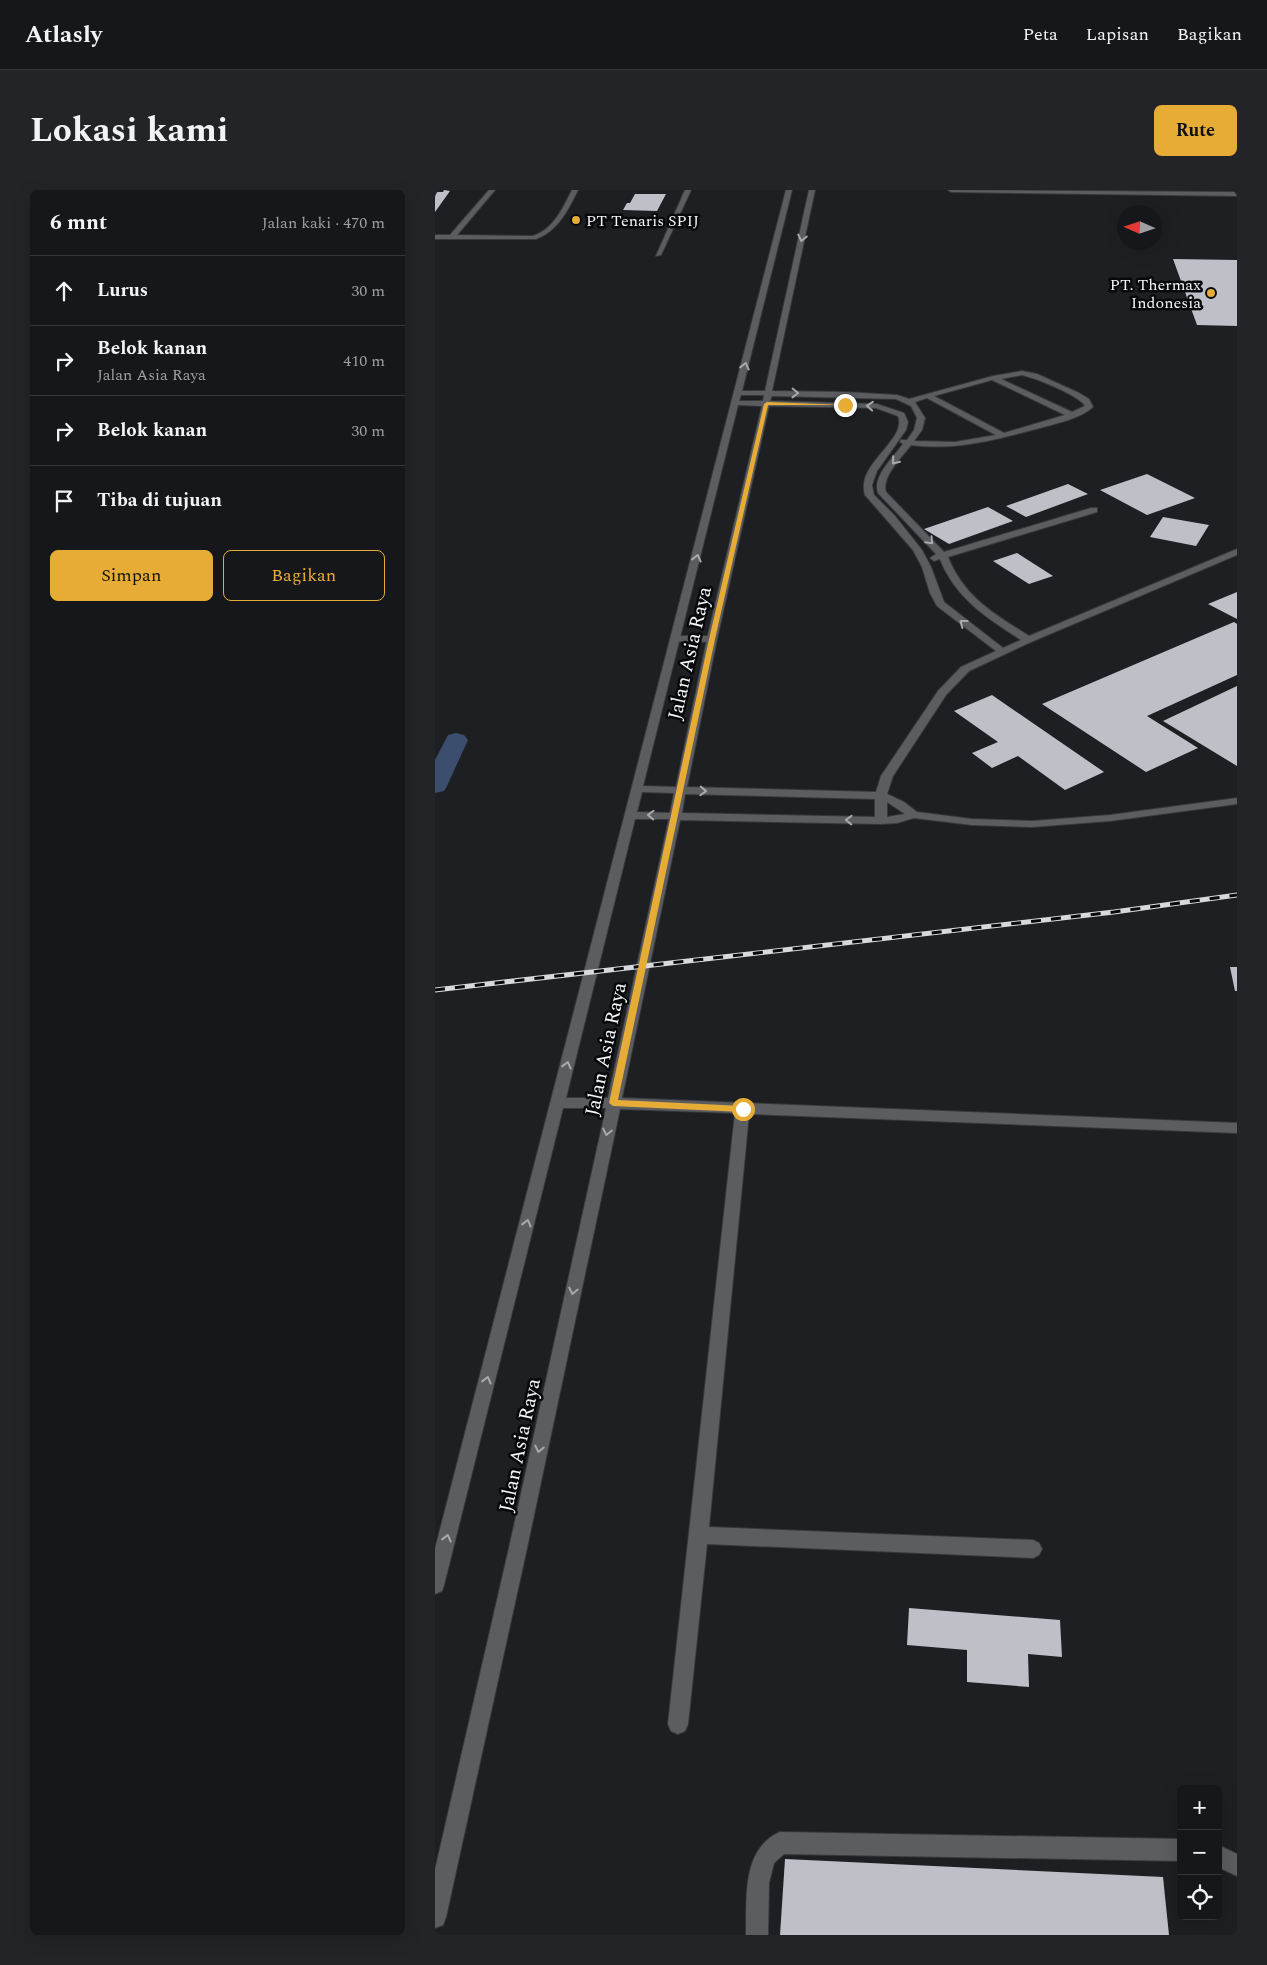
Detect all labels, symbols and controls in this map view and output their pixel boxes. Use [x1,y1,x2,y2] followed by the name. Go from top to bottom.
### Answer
[25,17,102,53] text: Atlasly
[1023,21,1058,48] text: Peta
[1086,21,1149,48] text: Lapisan
[1177,21,1242,48] text: Bagikan
[30,104,229,157] text: Lokasi kami
[1154,105,1237,156] button: Rute
[1117,205,1162,250] north arrow
[50,207,107,239] text: 6 mnt
[586,209,699,233] place label: PT Tenaris SPIJ
[262,211,385,235] text: Jalan kaki · 470 m
[570,214,582,226] marker: PT Tenaris SPIJ
[797,233,808,242] one-way arrow
[1110,273,1201,315] place label: PT. Thermax Indonesia
[97,276,148,305] text: Lurus
[50,277,78,305] icon: ahead
[351,279,385,303] text: 30 m
[1205,287,1217,299] marker: PT. Thermax Indonesia
[97,334,207,363] text: Belok kanan
[50,347,78,375] icon: right
[343,349,385,373] text: 410 m
[739,362,750,371] one-way arrow
[97,363,206,387] text: Jalan Asia Raya
[792,388,799,398] one-way arrow
[834,394,857,417] route end
[866,401,874,412] one-way arrow
[97,416,207,445] text: Belok kanan
[50,417,78,445] icon: right
[351,419,385,443] text: 30 m
[892,455,901,464] one-way arrow
[97,486,222,515] text: Tiba di tujuan
[50,487,78,515] icon: arrive
[924,536,933,545] one-way arrow
[50,550,213,601] button: Simpan
[223,550,385,601] button: Bagikan
[691,554,701,562] one-way arrow
[660,583,720,723] street label: Jalan Asia Raya
[959,620,969,629] one-way arrow
[700,786,707,796] one-way arrow
[647,810,655,821] one-way arrow
[844,815,852,826] one-way arrow
[577,979,635,1119] street label: Jalan Asia Raya
[561,1061,572,1070] one-way arrow
[732,1098,755,1121] route start
[602,1127,613,1136] one-way arrow
[522,1219,532,1227] one-way arrow
[568,1286,579,1295] one-way arrow
[491,1375,549,1515] street label: Jalan Asia Raya
[481,1376,492,1385] one-way arrow
[534,1445,545,1454] one-way arrow
[441,1533,452,1542] one-way arrow
[1177,1785,1222,1920] map controls
[1177,1785,1222,1830] button: +
[1177,1830,1222,1875] button: −
[1177,1875,1222,1920] button: locate

